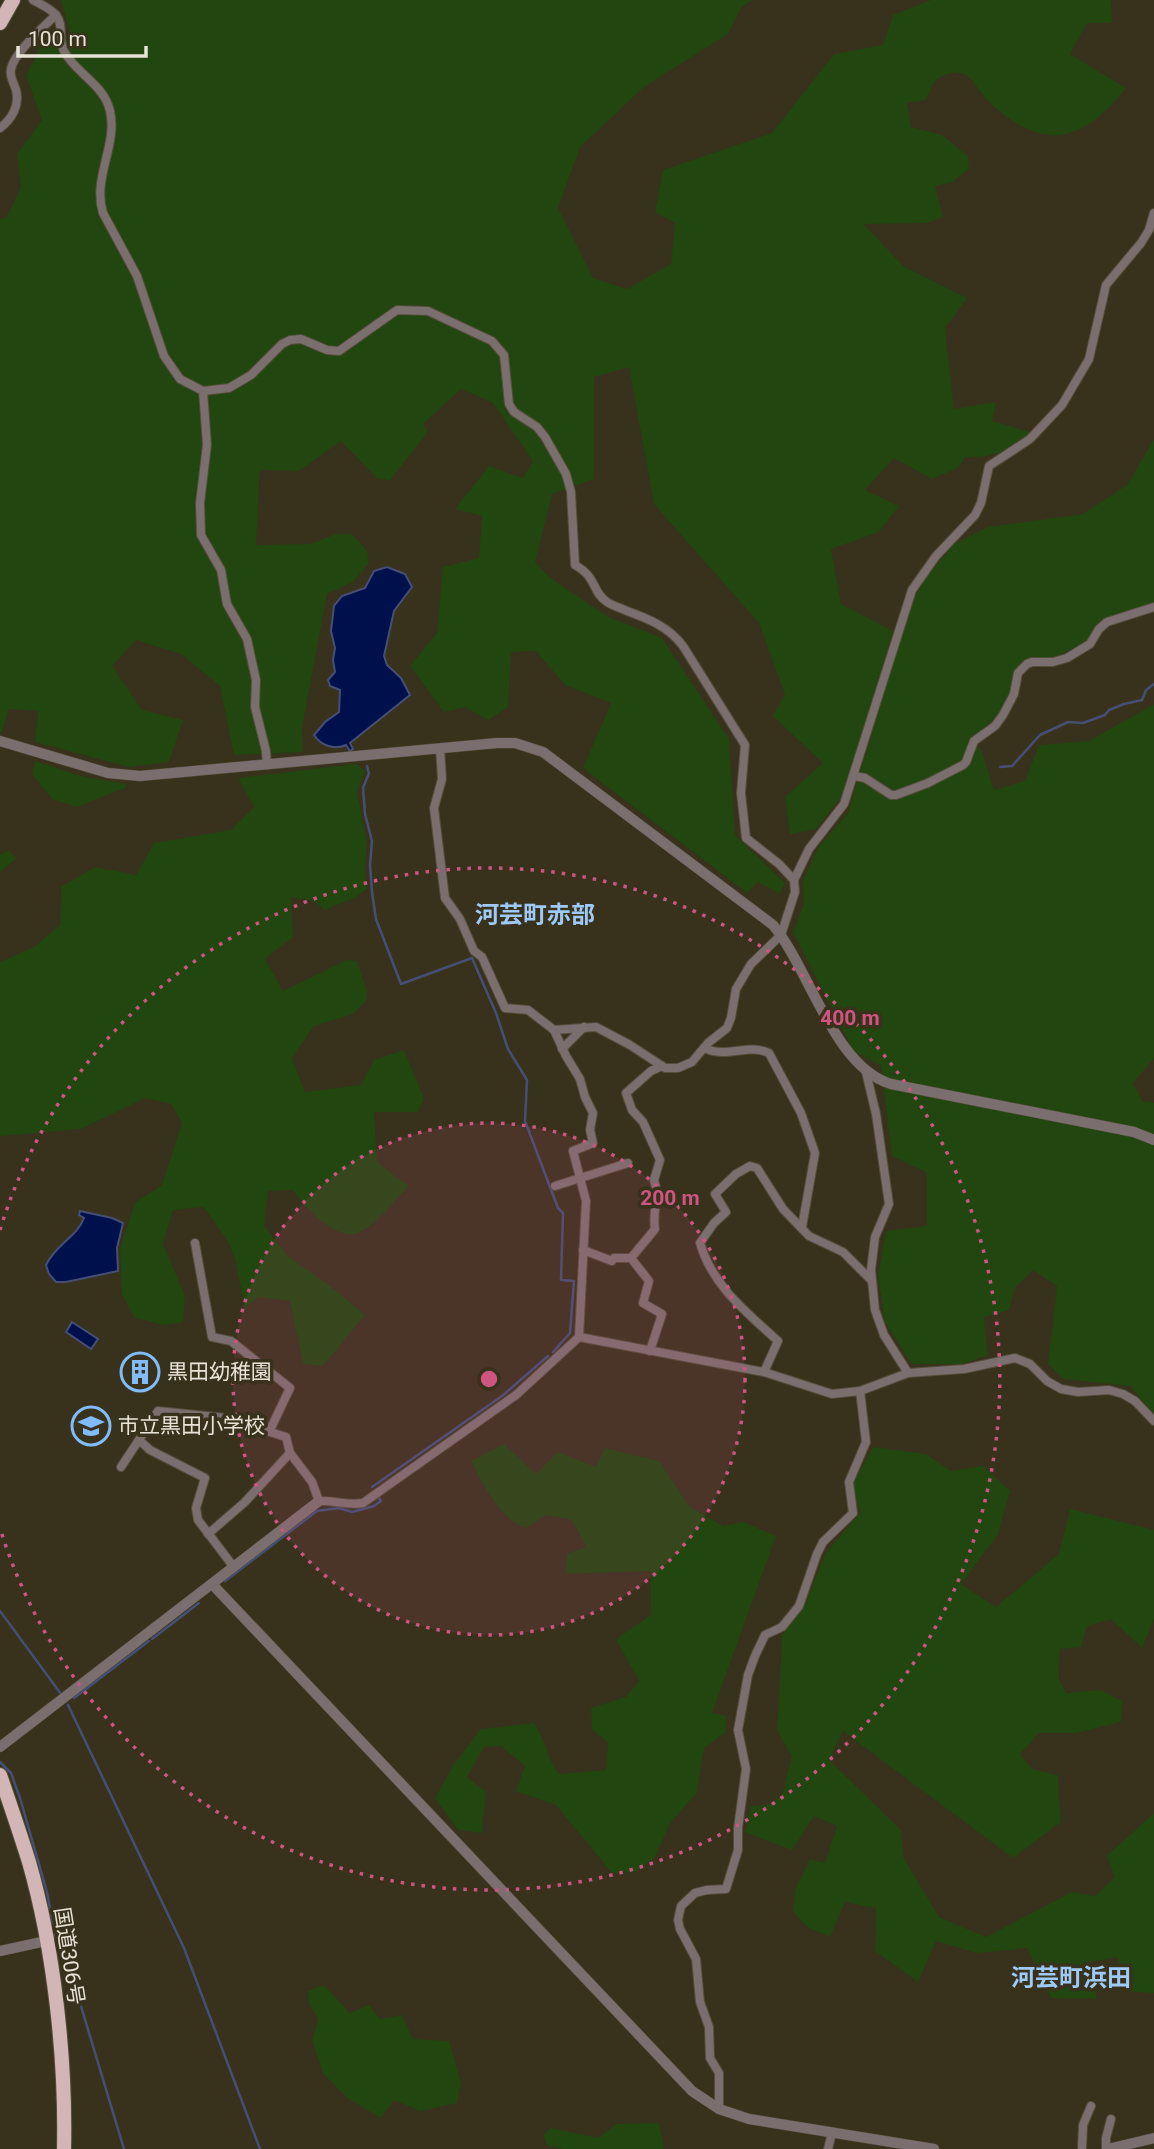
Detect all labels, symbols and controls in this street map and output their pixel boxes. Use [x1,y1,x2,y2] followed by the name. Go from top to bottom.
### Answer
[18,14,145,58] scale bar
[28,27,87,51] text: 100 m
[475,901,595,929] district label: 河芸町赤部
[820,1006,880,1030] text: 400 m
[640,1186,700,1210] text: 200 m
[119,1351,161,1393] building icon: 黒田幼稚園
[167,1360,272,1384] place label: 黒田幼稚園
[477,1367,501,1391] centre of rings
[70,1405,112,1447] school or university icon: 市立黒田小学校
[118,1414,265,1438] place label: 市立黒田小学校
[49,1906,89,2006] street label: 国道306号
[1011,1964,1131,1992] district label: 河芸町浜田

